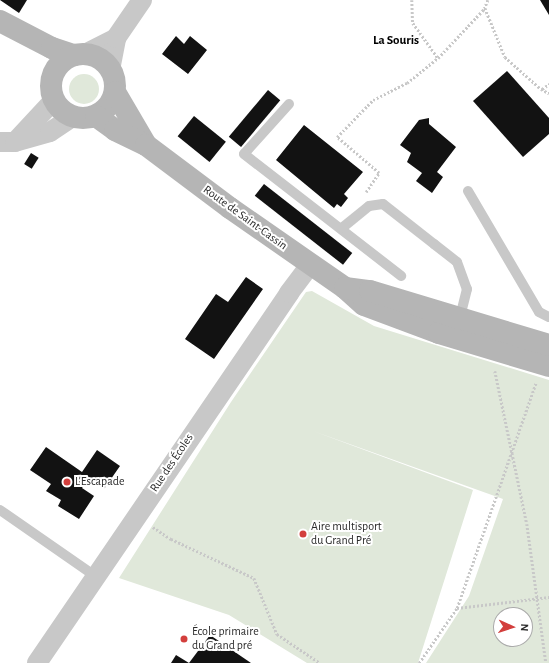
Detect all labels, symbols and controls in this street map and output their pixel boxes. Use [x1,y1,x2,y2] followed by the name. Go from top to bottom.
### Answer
[373,33,419,49] district label: La Souris
[200,183,290,253] street label: Route de Saint-Cassin
[147,431,197,495] street label: Rue des Écoles
[75,475,124,489] place label: L'Escapade
[62,477,72,487] marker: L'Escapade
[311,520,382,548] place label: Aire multisport du Grand Pré
[298,529,308,539] marker: Aire multisport du Grand Pré
[493,607,533,647] north arrow
[519,623,530,632] text: N
[192,625,259,653] place label: École primaire du Grand pré
[179,634,189,644] marker: École primaire du Grand pré

